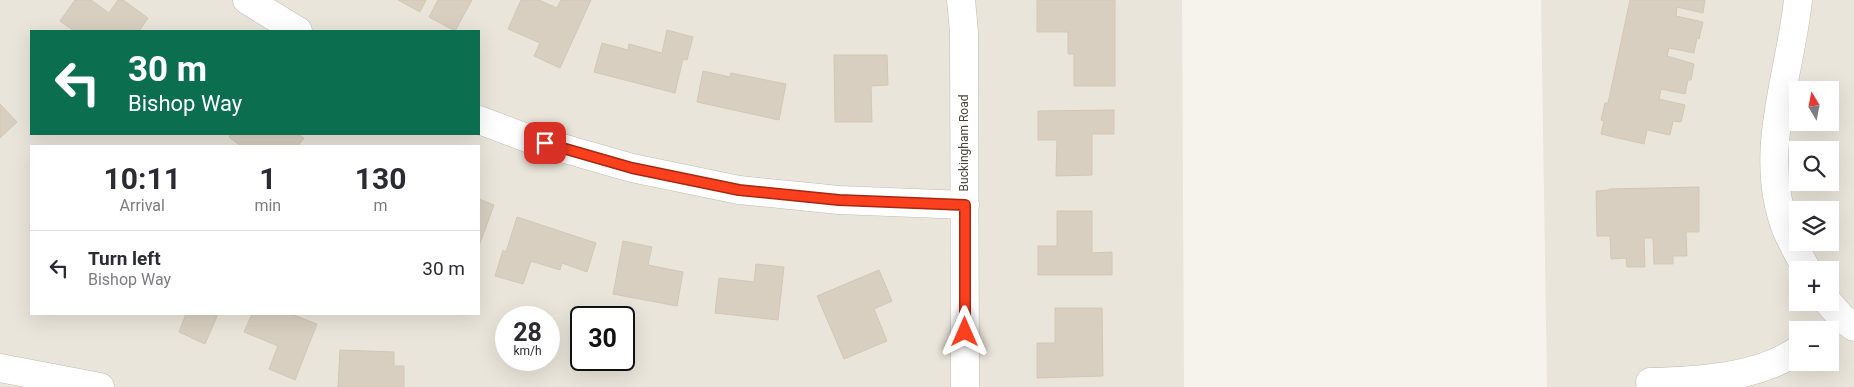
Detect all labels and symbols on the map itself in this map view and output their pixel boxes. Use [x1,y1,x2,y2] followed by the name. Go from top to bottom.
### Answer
[1789,81,1839,131] north arrow
[957,95,971,191] street label: Buckingham Road
[524,122,566,164] pin
[938,305,990,357] position arrow
[570,306,635,371] speed limit sign: 30

